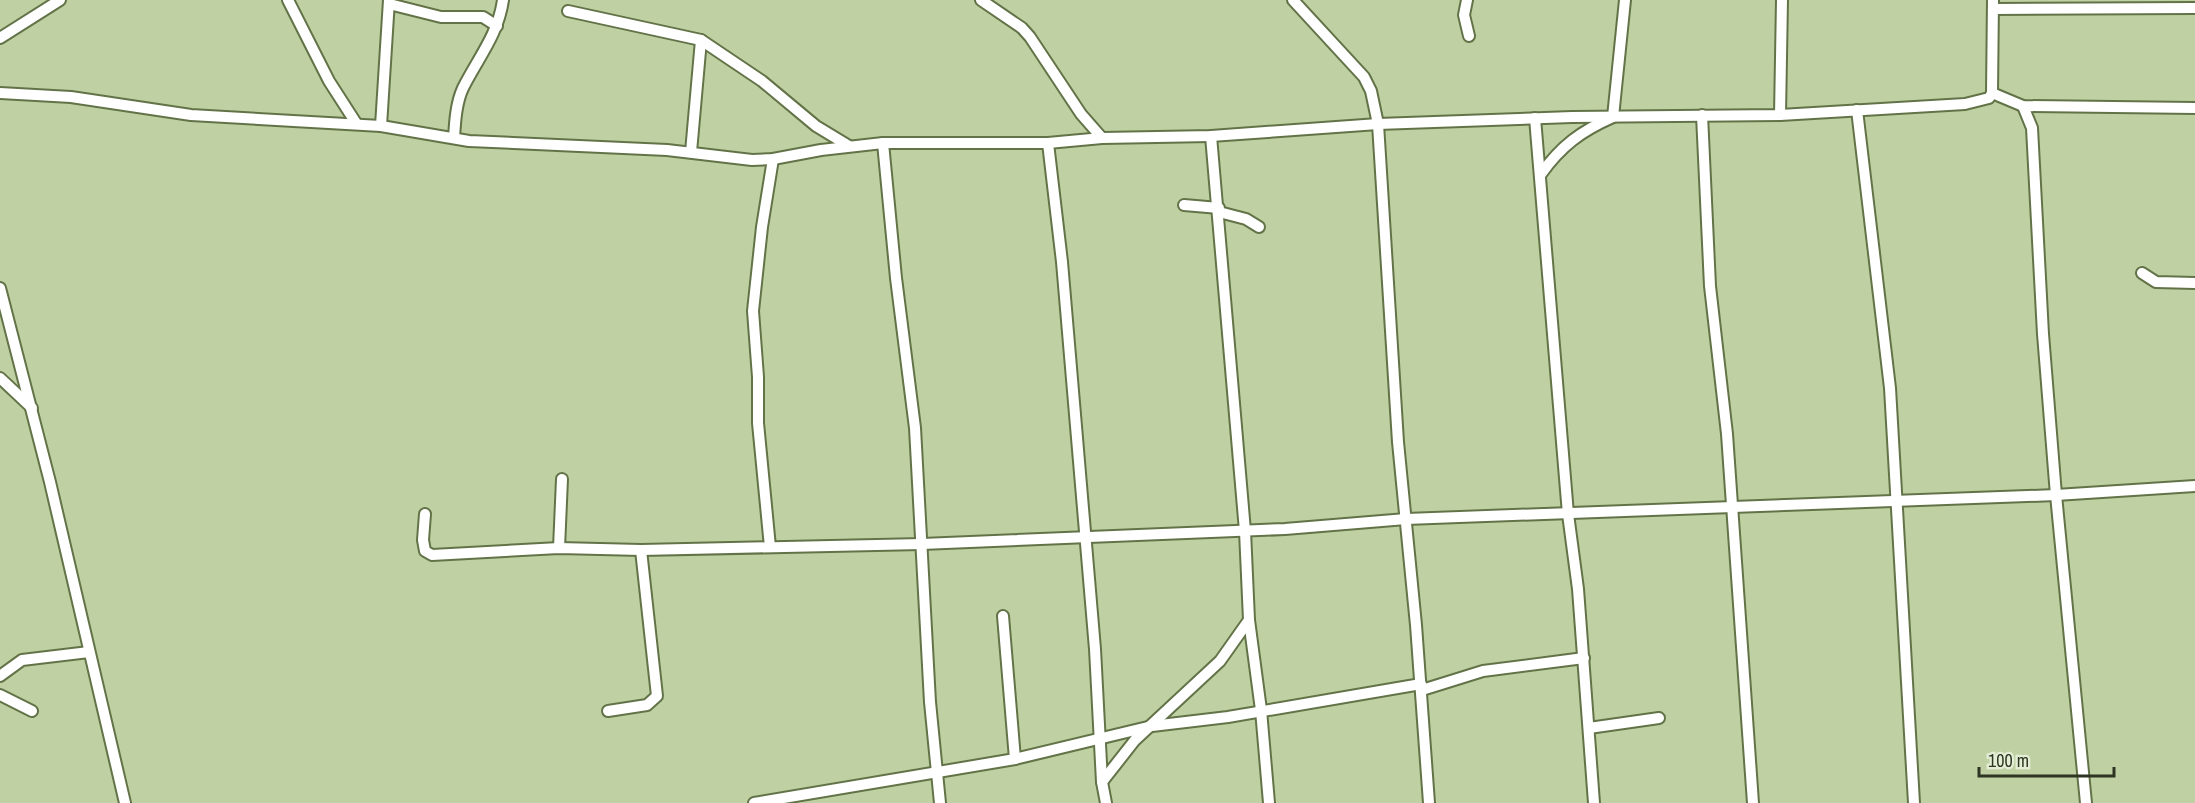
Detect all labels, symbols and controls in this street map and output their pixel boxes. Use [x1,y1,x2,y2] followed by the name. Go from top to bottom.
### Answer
[1979,740,2114,778] scale bar
[1988,748,2029,773] text: 100 m

